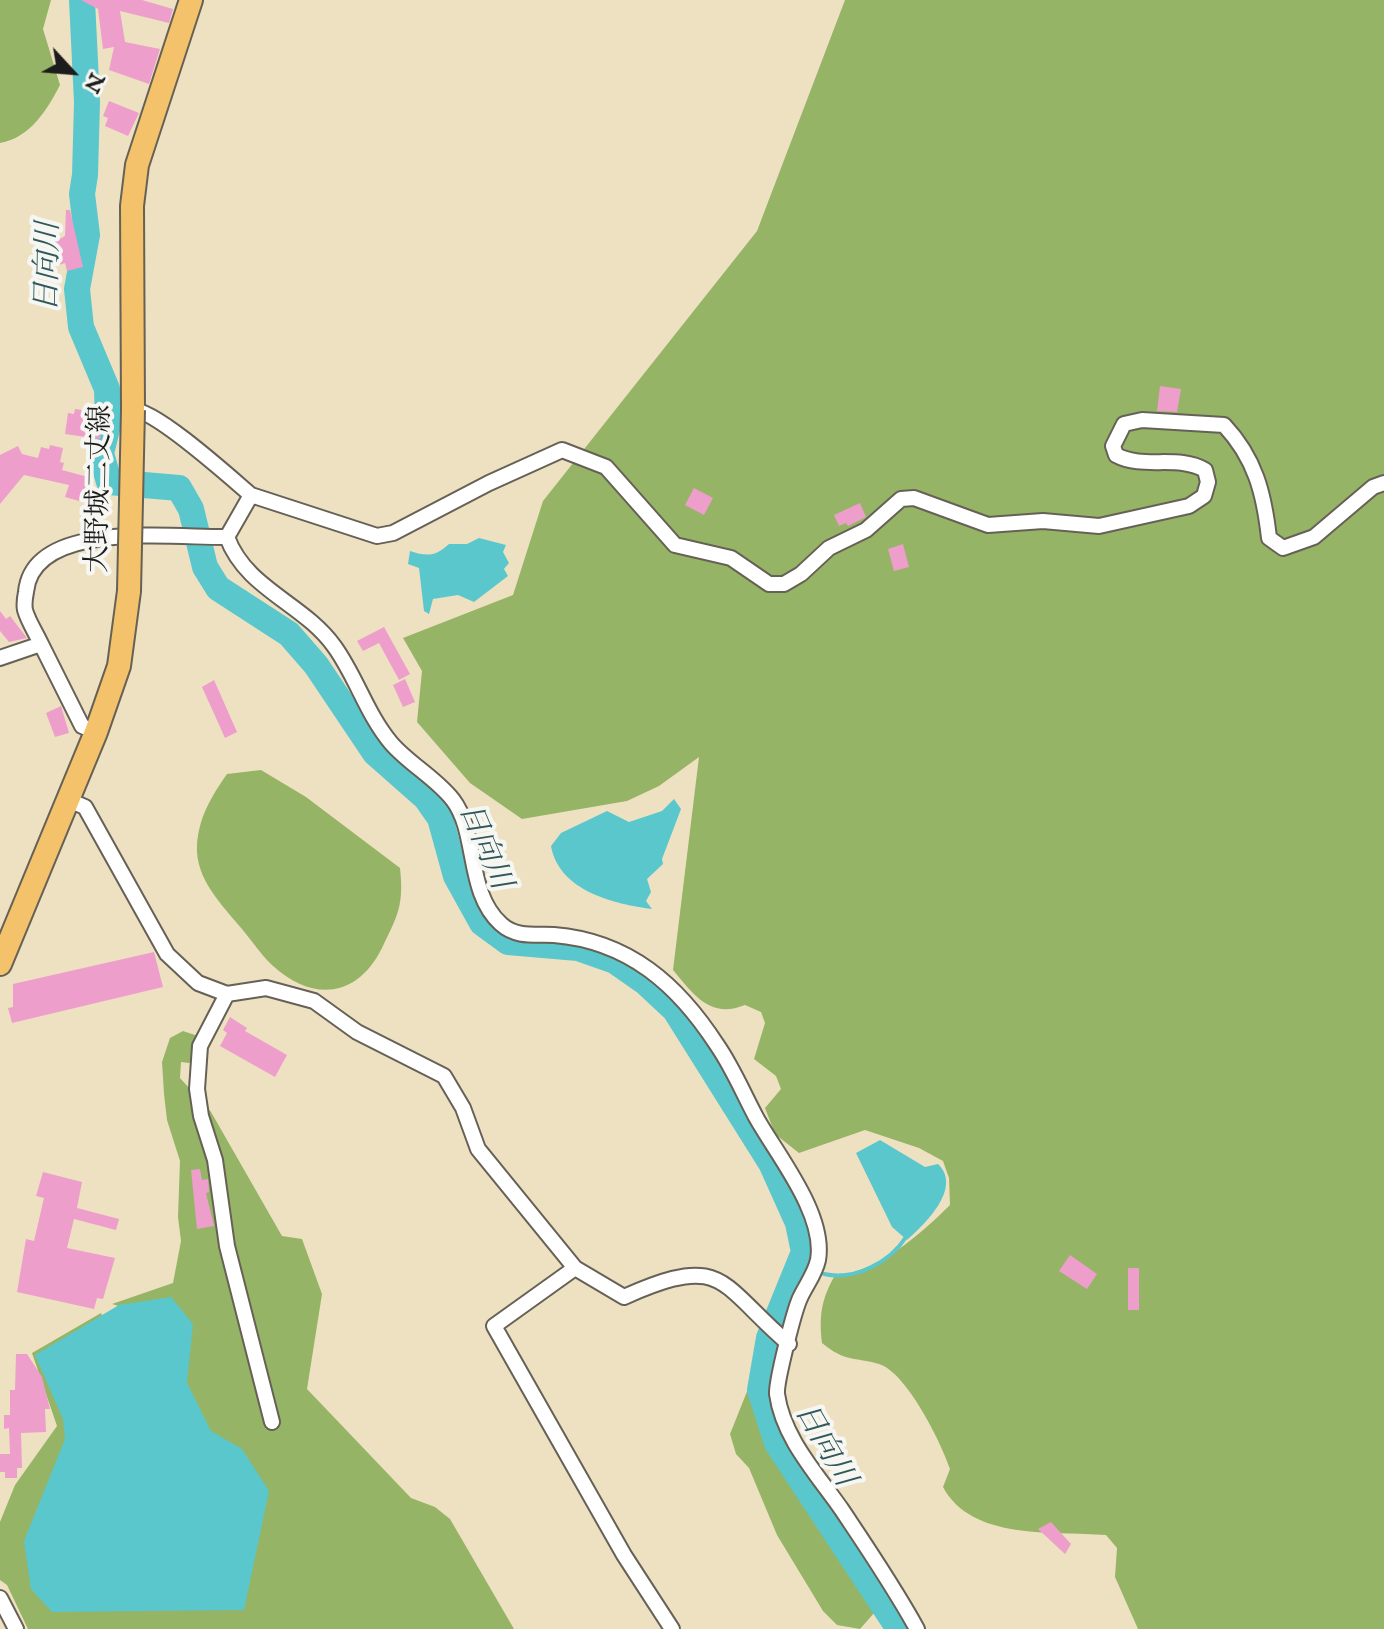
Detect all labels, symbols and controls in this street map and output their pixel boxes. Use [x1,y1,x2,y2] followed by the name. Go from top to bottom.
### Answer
[32,32,112,112] north arrow
[77,68,110,97] text: N
[31,222,69,312] water label: 日向川
[83,405,119,573] street label: 大野城二丈線
[449,799,517,895] water label: 日向川
[785,1398,861,1494] water label: 日向川

